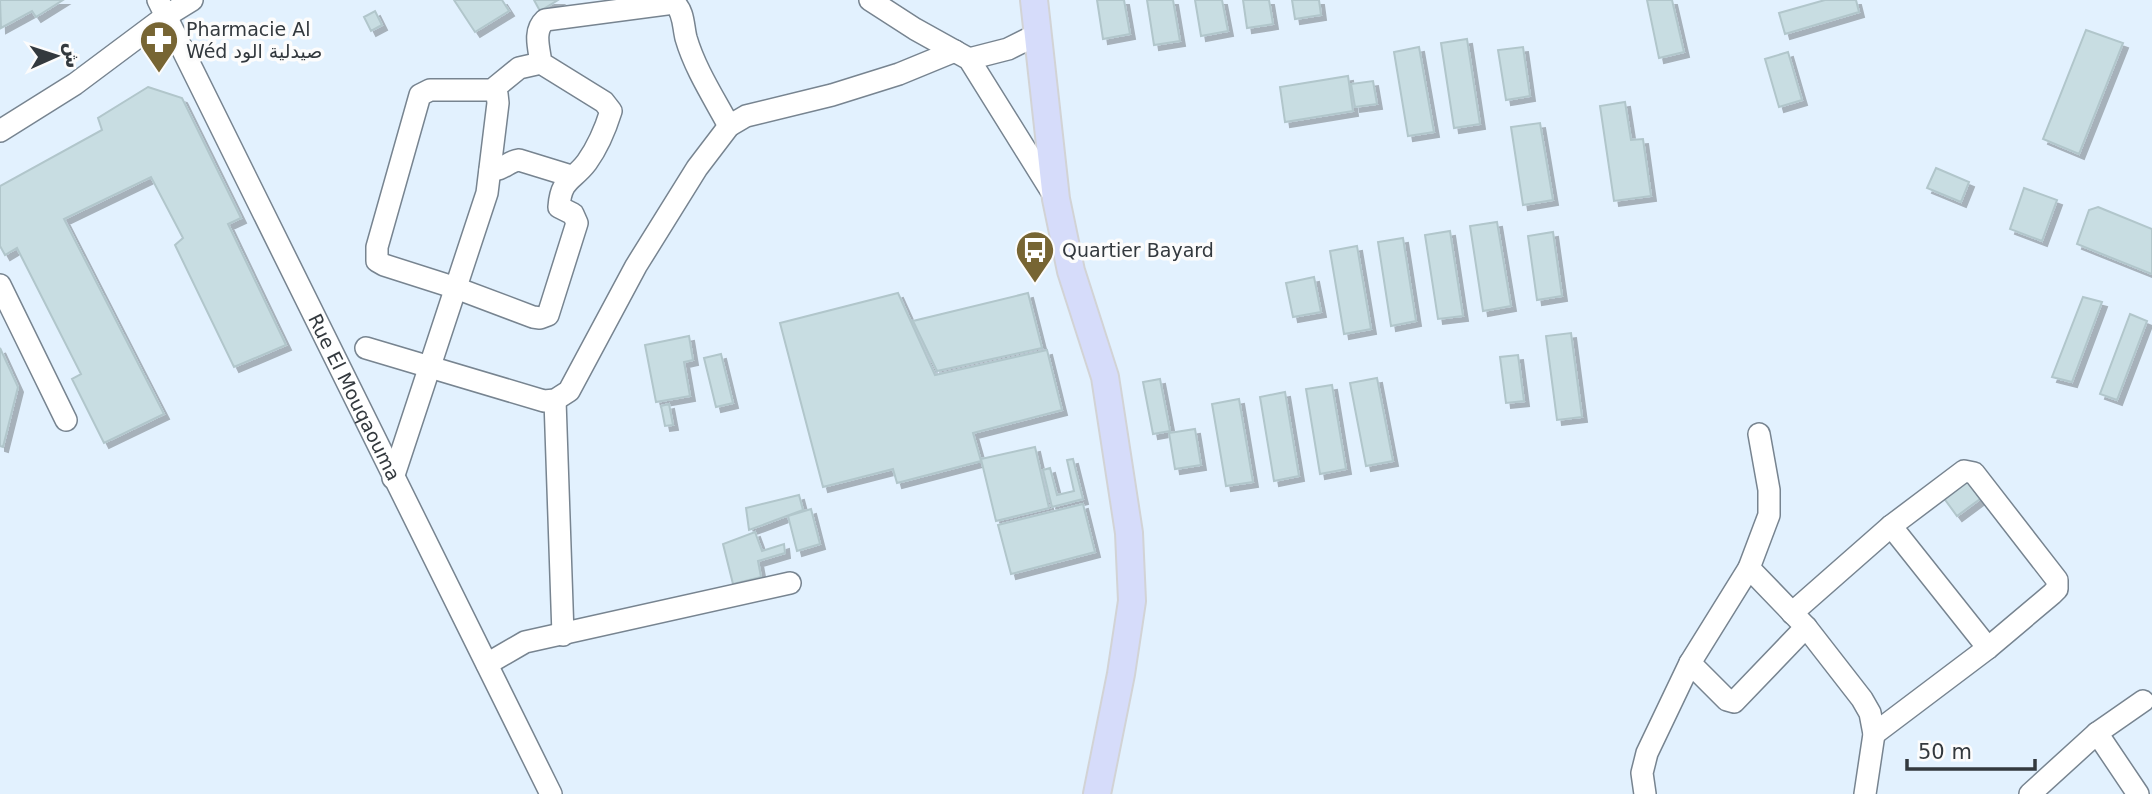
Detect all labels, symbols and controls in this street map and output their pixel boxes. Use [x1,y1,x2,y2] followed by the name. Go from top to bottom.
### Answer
[186,18,322,63] place label: Pharmacie Al Wéd صيدلية الود
[138,19,180,74] pharmacy icon: Pharmacie Al Wéd صيدلية الود
[21,21,91,91] north arrow
[60,41,85,69] text: ش
[1014,229,1056,284] bus stop icon: Quartier Bayard
[1062,239,1214,261] place label: Quartier Bayard
[304,310,405,484] street label: Rue El Mouqaouma
[1907,728,2035,772] scale bar
[1918,740,1972,764] text: 50 m

